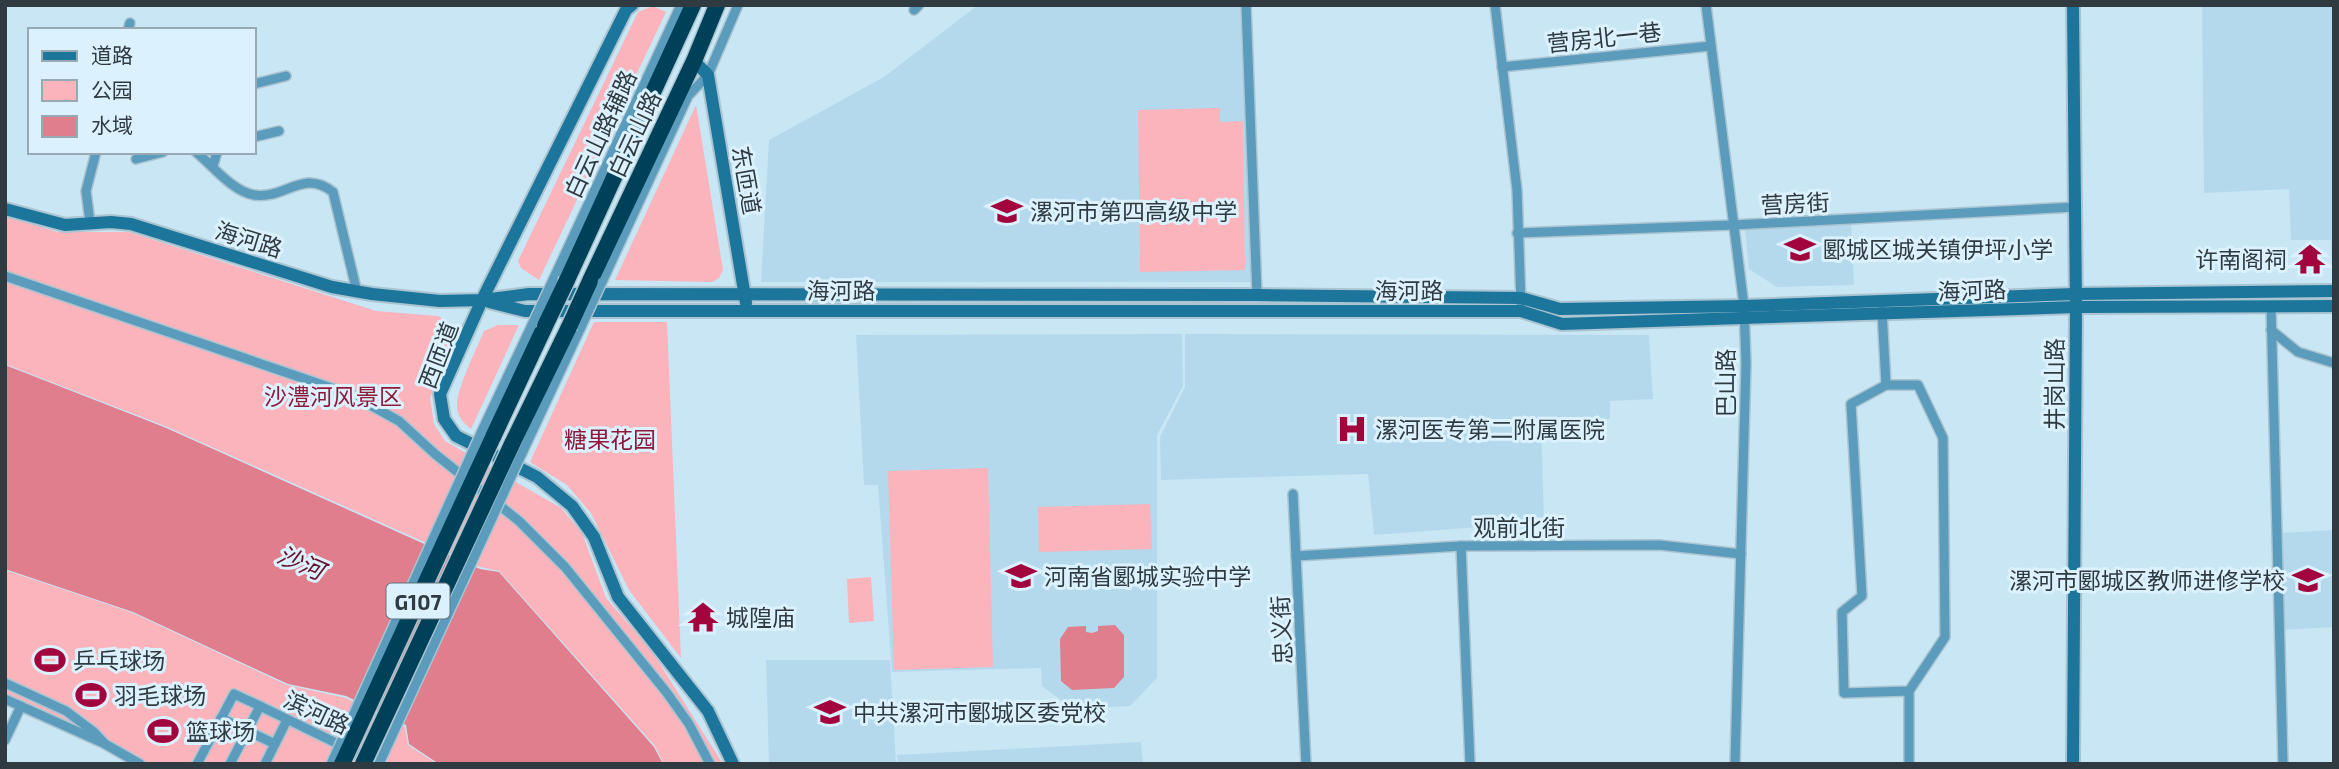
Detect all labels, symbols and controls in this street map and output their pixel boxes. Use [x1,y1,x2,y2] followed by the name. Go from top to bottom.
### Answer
[1545,17,1663,57] street label: 营房北一巷
[28,28,256,154] legend
[91,42,133,67] text: 道路
[558,66,642,202] street label: 白云山路辅路
[91,77,133,102] text: 公园
[602,86,666,182] street label: 白云山路
[91,112,133,137] text: 水域
[727,144,767,216] street label: 东匝道
[1760,187,1830,219] street label: 营房街
[990,194,1024,228] school or university icon: 漯河市第四高级中学
[1030,197,1237,225] place label: 漯河市第四高级中学
[212,216,286,262] street label: 海河路
[1783,232,1817,266] school or university icon: 郾城区城关镇伊坪小学
[1823,235,2053,263] place label: 郾城区城关镇伊坪小学
[2293,242,2327,276] temple icon: 许南阁祠
[2195,245,2287,273] place label: 许南阁祠
[1937,275,2007,305] street label: 海河路
[807,276,876,304] street label: 海河路
[1375,276,1444,304] street label: 海河路
[413,318,463,392] street label: 西匝道
[2040,338,2068,430] street label: 井岗山路
[1711,349,1739,418] street label: 巴山路
[264,382,402,410] park label: 沙澧河风景区
[1335,412,1369,446] hospital icon: 漯河医专第二附属医院
[1375,415,1605,443] place label: 漯河医专第二附属医院
[564,425,656,453] park label: 糖果花园
[1473,513,1565,541] street label: 观前北街
[273,539,332,586] water label: 沙河
[1004,559,1038,593] school or university icon: 河南省郾城实验中学
[1044,562,1251,590] place label: 河南省郾城实验中学
[2291,563,2325,597] school or university icon: 漯河市郾城区教师进修学校
[2009,566,2285,594] place label: 漯河市郾城区教师进修学校
[386,584,450,618] road number: G107
[1265,595,1297,665] street label: 忠义街
[686,600,720,634] temple icon: 城隍庙
[726,603,795,631] place label: 城隍庙
[33,643,67,677] sports icon: 乒乓球场
[73,646,165,674] place label: 乒乓球场
[74,678,108,712] sports icon: 羽毛球场
[114,681,206,709] place label: 羽毛球场
[280,685,354,739] street label: 滨河路
[813,695,847,729] school or university icon: 中共漯河市郾城区委党校
[853,698,1106,726] place label: 中共漯河市郾城区委党校
[146,714,180,748] sports icon: 篮球场
[186,717,255,745] place label: 篮球场

